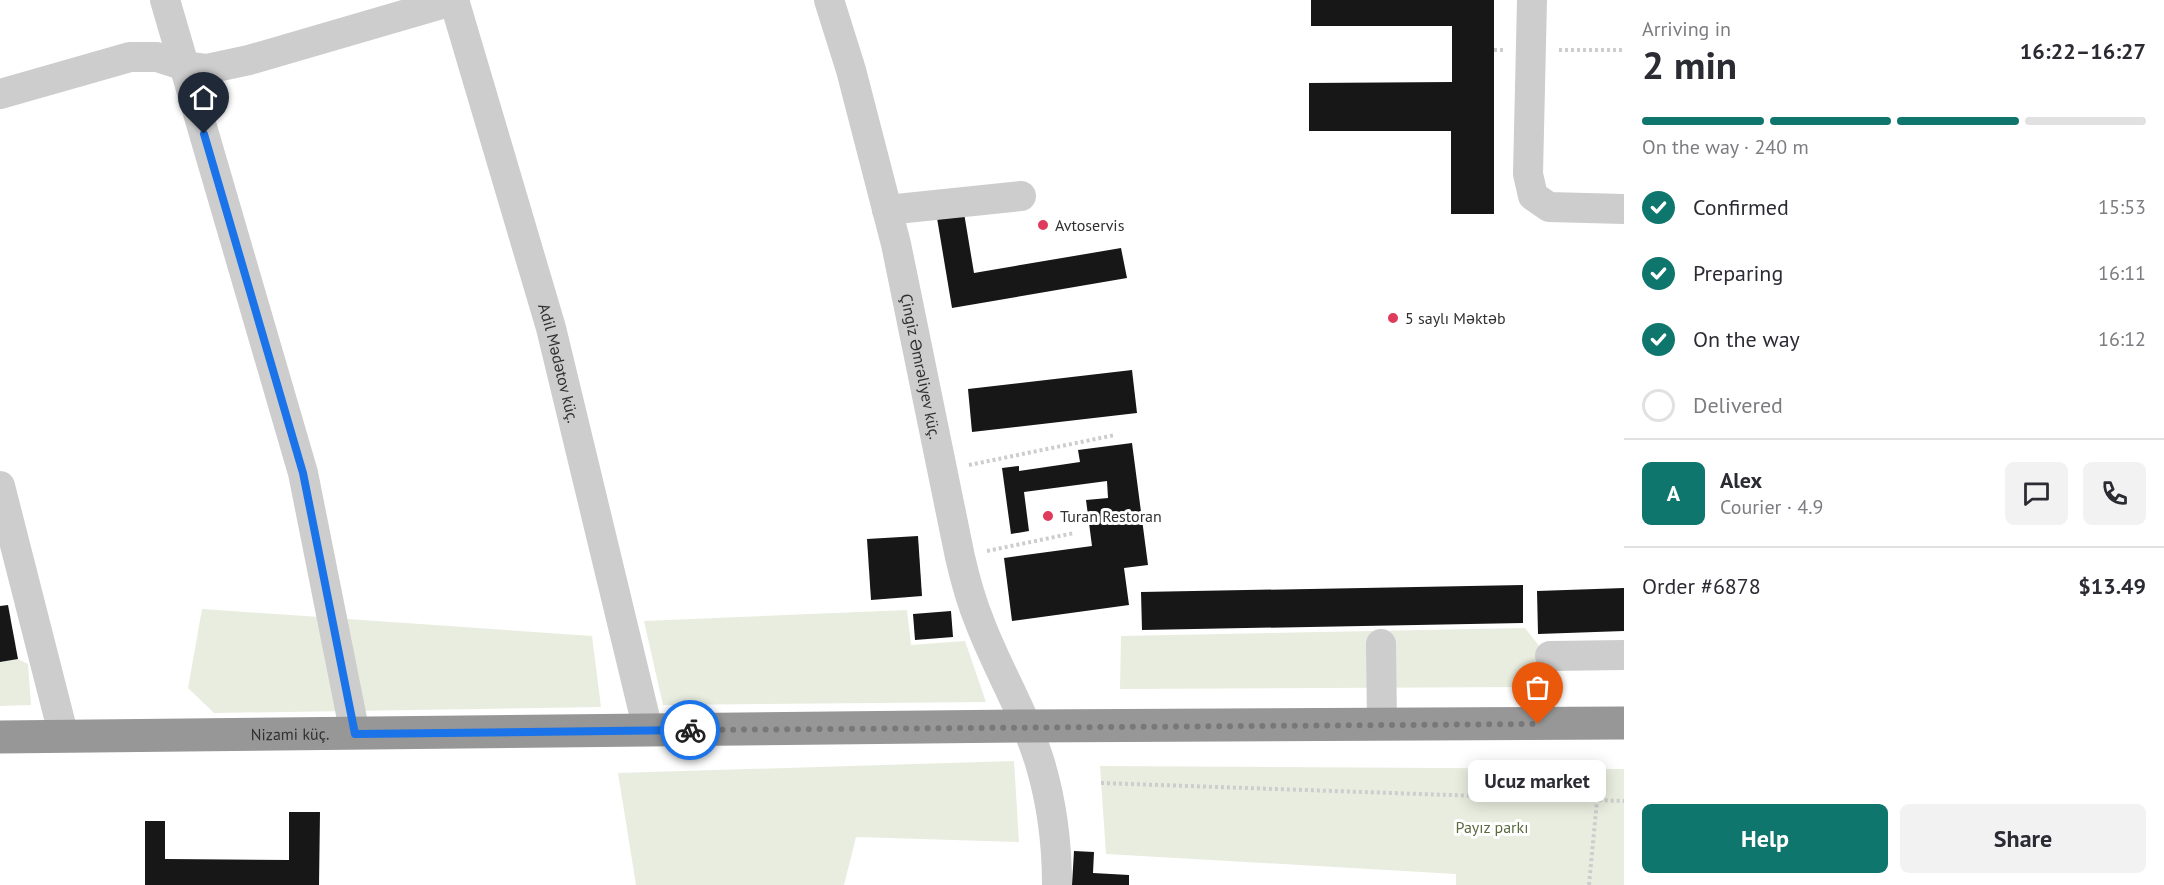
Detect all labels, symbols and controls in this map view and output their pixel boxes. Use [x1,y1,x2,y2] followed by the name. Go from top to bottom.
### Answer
[1642,16,1731,42] text: Arriving in
[2020,37,2146,65] text: 16:22–16:27
[1642,39,1737,90] text: 2 min
[178,72,229,134] pin
[187,81,220,114] icon: home
[1642,134,1809,160] text: On the way · 240 m
[1642,191,1675,224] icon: check
[1693,193,1789,221] text: Confirmed
[2098,194,2146,220] text: 15:53
[1055,215,1125,235] place label: Avtoservis
[1036,218,1050,232] marker: Avtoservis
[1642,257,1675,290] icon: check
[1693,259,1783,287] text: Preparing
[2098,260,2146,286] text: 16:11
[896,292,946,441] street label: Çingiz Əmrəliyev küç.
[534,301,584,425] street label: Adil Mədətov küç.
[1405,308,1506,328] place label: 5 saylı Məktəb
[1386,311,1400,325] marker: 5 saylı Məktəb
[1642,323,1675,356] icon: check
[1693,325,1800,353] text: On the way
[2098,326,2146,352] text: 16:12
[1693,391,1783,419] text: Delivered
[2005,462,2068,525] button: chat
[2083,462,2146,525] button: phone
[1720,466,1762,494] text: Alex
[1667,479,1680,507] text: A
[1720,494,1823,520] text: Courier · 4.9
[1060,506,1162,526] place label: Turan Restoran
[1041,509,1055,523] marker: Turan Restoran
[1642,572,1761,600] text: Order #6878
[2078,572,2146,600] text: $13.49
[1512,662,1563,724] pin
[1521,671,1554,704] icon: bag
[660,700,720,760] courier
[674,714,707,747] icon: bike
[251,723,329,744] street label: Nizami küç.
[1469,760,1607,802] callout: Ucuz market
[1484,768,1590,794] text: Ucuz market
[1642,804,1888,873] button: Help
[1900,804,2146,873] button: Share
[1456,817,1529,837] park label: Payız parkı

